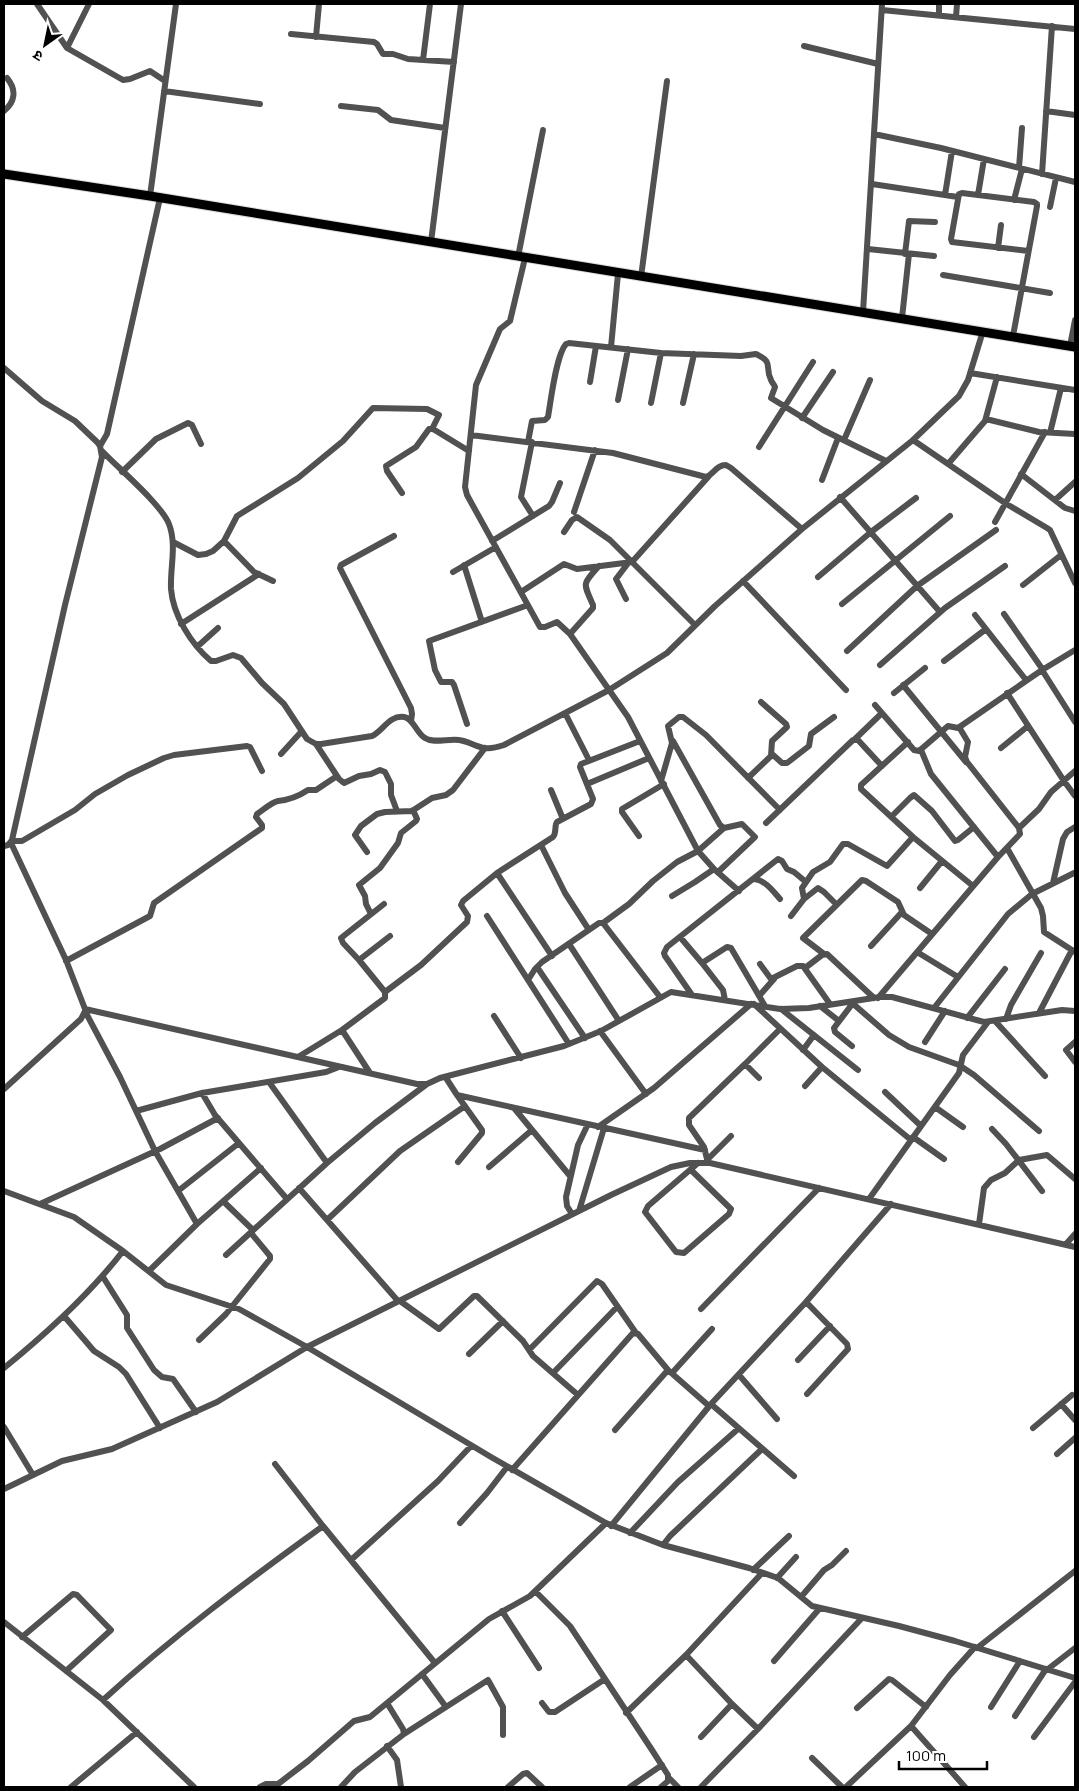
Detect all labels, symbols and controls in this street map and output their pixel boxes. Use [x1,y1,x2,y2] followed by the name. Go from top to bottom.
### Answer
[20,20,70,70] north arrow
[28,46,46,67] text: उ
[899,1738,986,1770] scale bar
[906,1745,946,1766] text: 100 m

